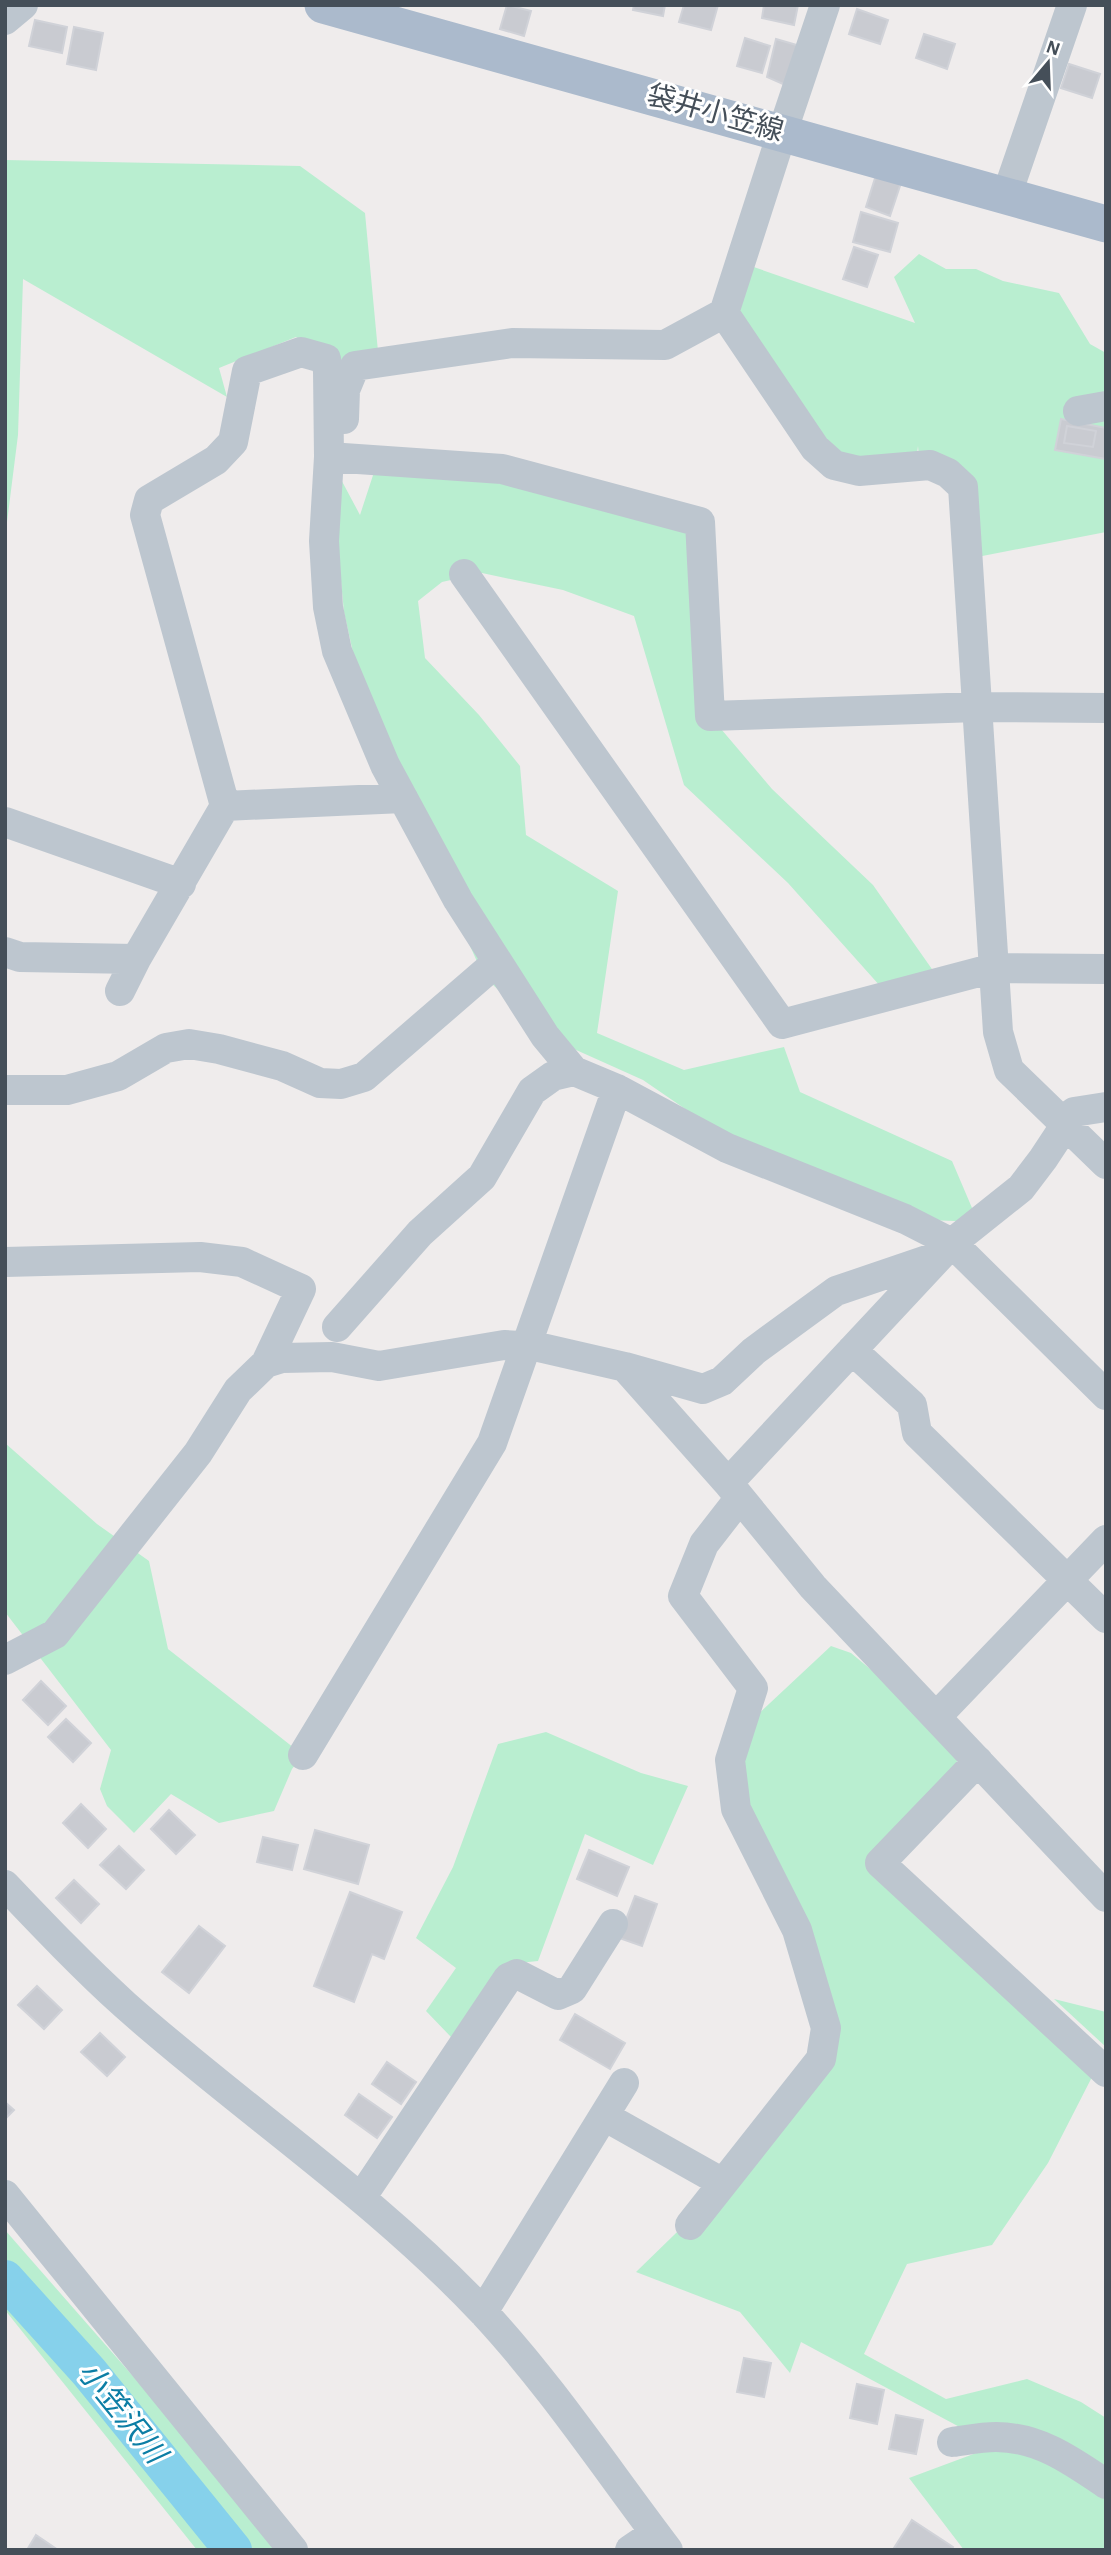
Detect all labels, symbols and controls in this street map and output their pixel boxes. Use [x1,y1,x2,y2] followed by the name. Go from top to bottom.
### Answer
[1013,28,1083,98] north arrow
[1044,37,1062,59] text: N
[644,79,787,147] street label: 袋井小笠線
[72,2356,174,2471] water label: 小笠沢川

